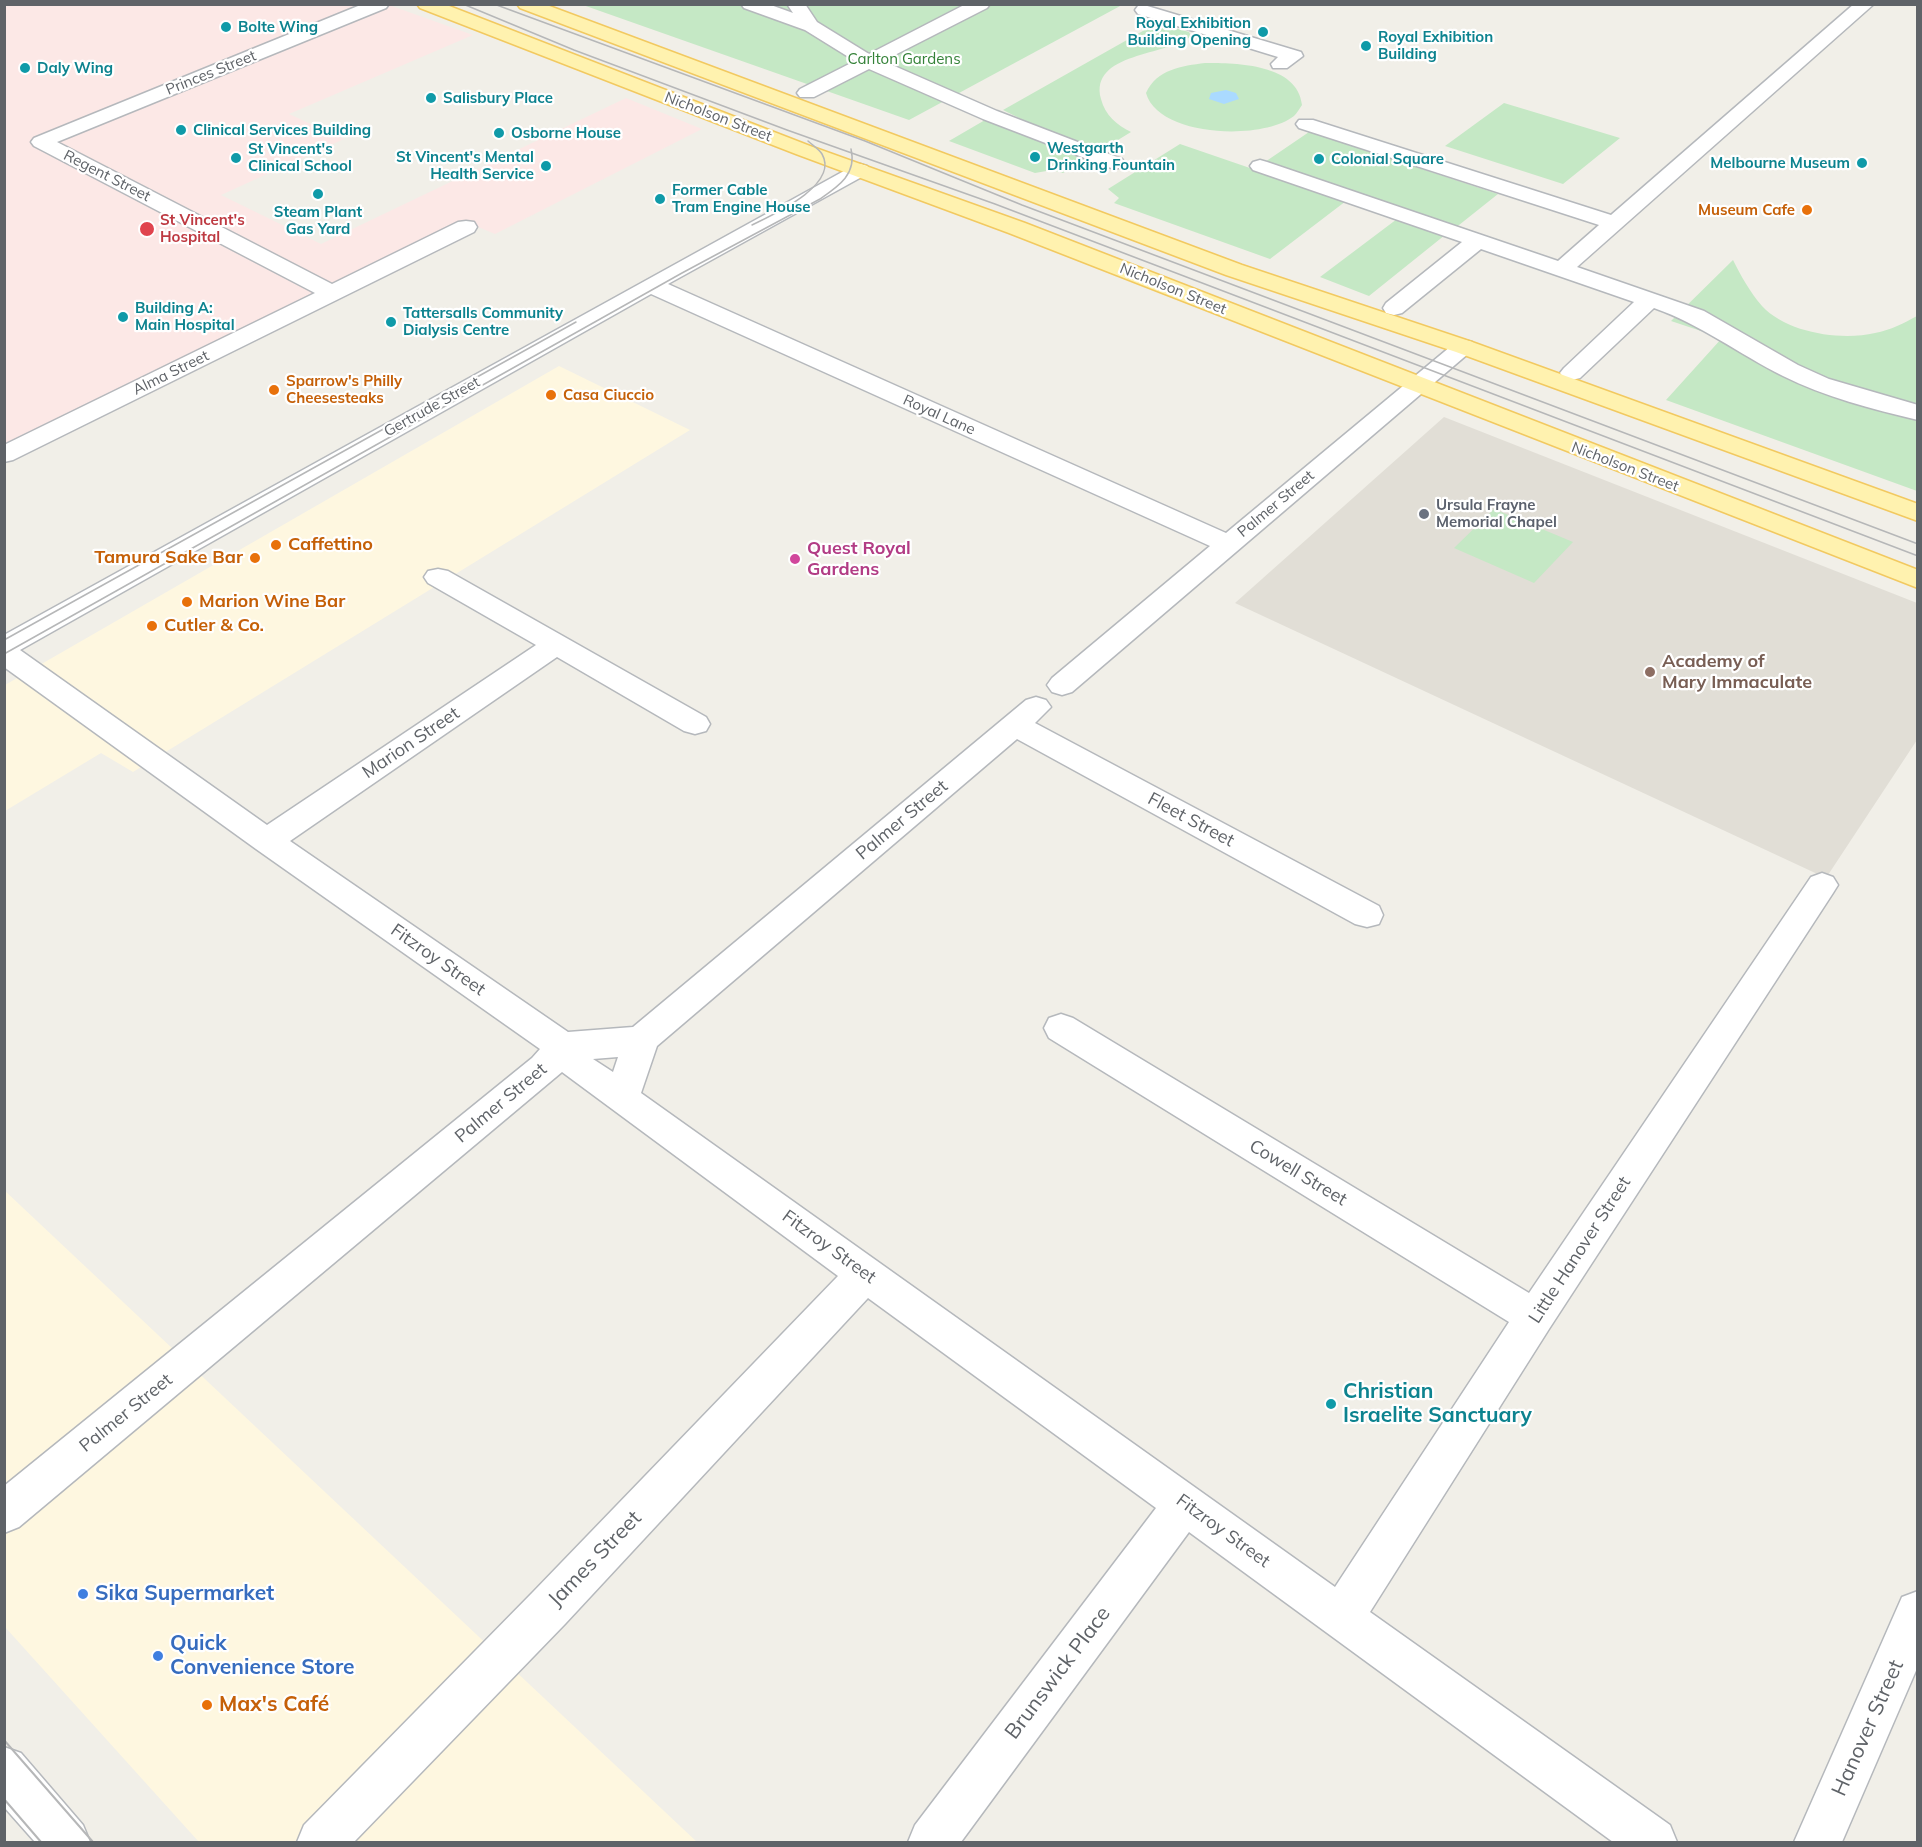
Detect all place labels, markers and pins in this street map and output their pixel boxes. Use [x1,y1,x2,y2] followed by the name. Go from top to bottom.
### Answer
[1128,14,1251,49] place label: Royal Exhibition Building Opening
[238,18,318,36] place label: Bolte Wing
[219,20,233,34] marker: Bolte Wing
[1256,25,1270,39] marker: Royal Exhibition Building Opening
[1378,28,1493,63] place label: Royal Exhibition Building
[1359,39,1373,53] marker: Royal Exhibition Building
[37,59,113,77] place label: Daly Wing
[18,61,32,75] marker: Daly Wing
[443,89,553,107] place label: Salisbury Place
[424,91,438,105] marker: Salisbury Place
[193,121,371,139] place label: Clinical Services Building
[174,123,188,137] marker: Clinical Services Building
[511,124,621,142] place label: Osborne House
[492,126,506,140] marker: Osborne House
[1047,139,1175,174] place label: Westgarth Drinking Fountain
[248,140,352,175] place label: St Vincent's Clinical School
[396,148,534,183] place label: St Vincent's Mental Health Service
[1028,150,1042,164] marker: Westgarth Drinking Fountain
[1331,150,1444,168] place label: Colonial Square
[229,151,243,165] marker: St Vincent's Clinical School
[1312,152,1326,166] marker: Colonial Square
[1710,154,1850,172] place label: Melbourne Museum
[1855,156,1869,170] marker: Melbourne Museum
[539,159,553,173] marker: St Vincent's Mental Health Service
[672,181,811,216] place label: Former Cable Tram Engine House
[311,187,325,201] marker: Steam Plant Gas Yard
[653,192,667,206] marker: Former Cable Tram Engine House
[1698,201,1795,219] place label: Museum Cafe
[274,203,362,238] place label: Steam Plant Gas Yard
[1800,203,1814,217] marker: Museum Cafe
[160,211,245,246] place label: St Vincent's Hospital
[138,220,156,238] marker: St Vincent's Hospital
[135,299,235,334] place label: Building A: Main Hospital
[403,304,563,339] place label: Tattersalls Community Dialysis Centre
[116,310,130,324] marker: Building A: Main Hospital
[384,315,398,329] marker: Tattersalls Community Dialysis Centre
[286,372,402,407] place label: Sparrow's Philly Cheesesteaks
[267,383,281,397] marker: Sparrow's Philly Cheesesteaks
[563,386,654,404] place label: Casa Ciuccio
[544,388,558,402] marker: Casa Ciuccio
[1436,496,1557,531] place label: Ursula Frayne Memorial Chapel
[1417,507,1431,521] marker: Ursula Frayne Memorial Chapel
[288,534,373,556] place label: Caffettino
[269,538,283,552] marker: Caffettino
[807,538,911,580] place label: Quest Royal Gardens
[94,547,243,569] place label: Tamura Sake Bar
[248,551,262,565] marker: Tamura Sake Bar
[788,552,802,566] marker: Quest Royal Gardens
[199,591,345,613] place label: Marion Wine Bar
[180,595,194,609] marker: Marion Wine Bar
[164,615,264,637] place label: Cutler & Co.
[145,619,159,633] marker: Cutler & Co.
[1662,651,1812,694] place label: Academy of Mary Immaculate
[1643,665,1657,679] marker: Academy of Mary Immaculate
[1343,1379,1532,1429] place label: Christian Israelite Sanctuary
[1324,1397,1338,1411] marker: Christian Israelite Sanctuary
[95,1581,274,1607] place label: Sika Supermarket
[76,1587,90,1601] marker: Sika Supermarket
[170,1631,355,1681] place label: Quick Convenience Store
[151,1649,165,1663] marker: Quick Convenience Store
[219,1692,329,1718] place label: Max's Café
[200,1698,214,1712] marker: Max's Café

